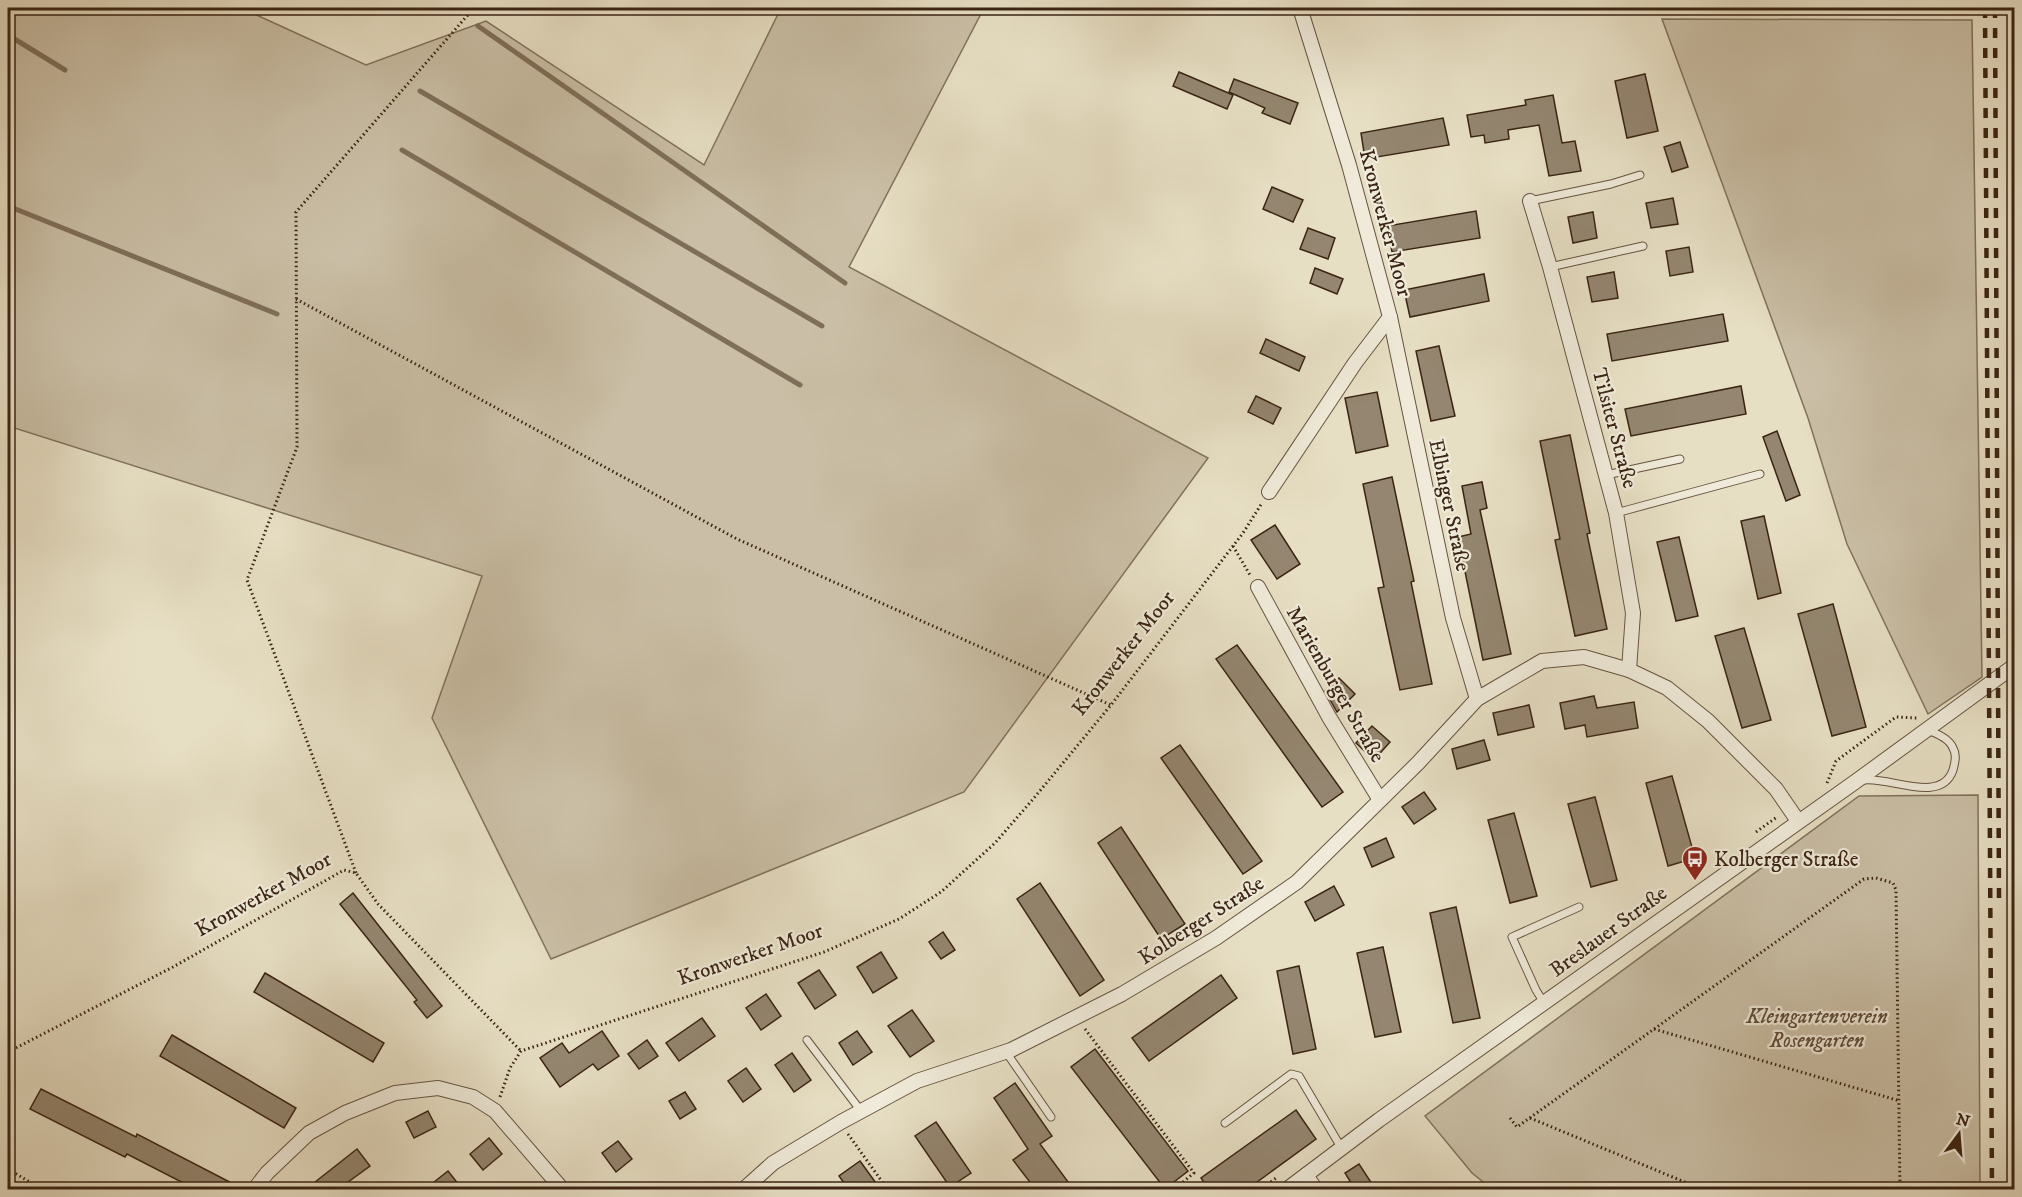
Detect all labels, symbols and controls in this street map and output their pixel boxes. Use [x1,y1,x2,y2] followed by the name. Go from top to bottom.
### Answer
[1353,147,1417,300] street label: Kronwerker Moor
[1585,365,1643,492] street label: Tilsiter Straße
[1422,437,1476,574] street label: Elbinger Straße
[1067,586,1181,721] street label: Kronwerker Moor
[1280,602,1391,767] street label: Marienburger Straße
[1680,844,1710,882] bus stop icon: Kolberger Straße
[191,847,336,943] street label: Kronwerker Moor
[1714,847,1859,873] place label: Kolberger Straße
[1134,870,1269,971] street label: Kolberger Straße
[1545,880,1673,983] street label: Breslauer Straße
[674,918,826,992] street label: Kronwerker Moor
[1745,1004,1888,1054] park label: Kleingartenverein Rosengarten
[1929,1104,1989,1164] north arrow
[1954,1109,1972,1132] text: N

